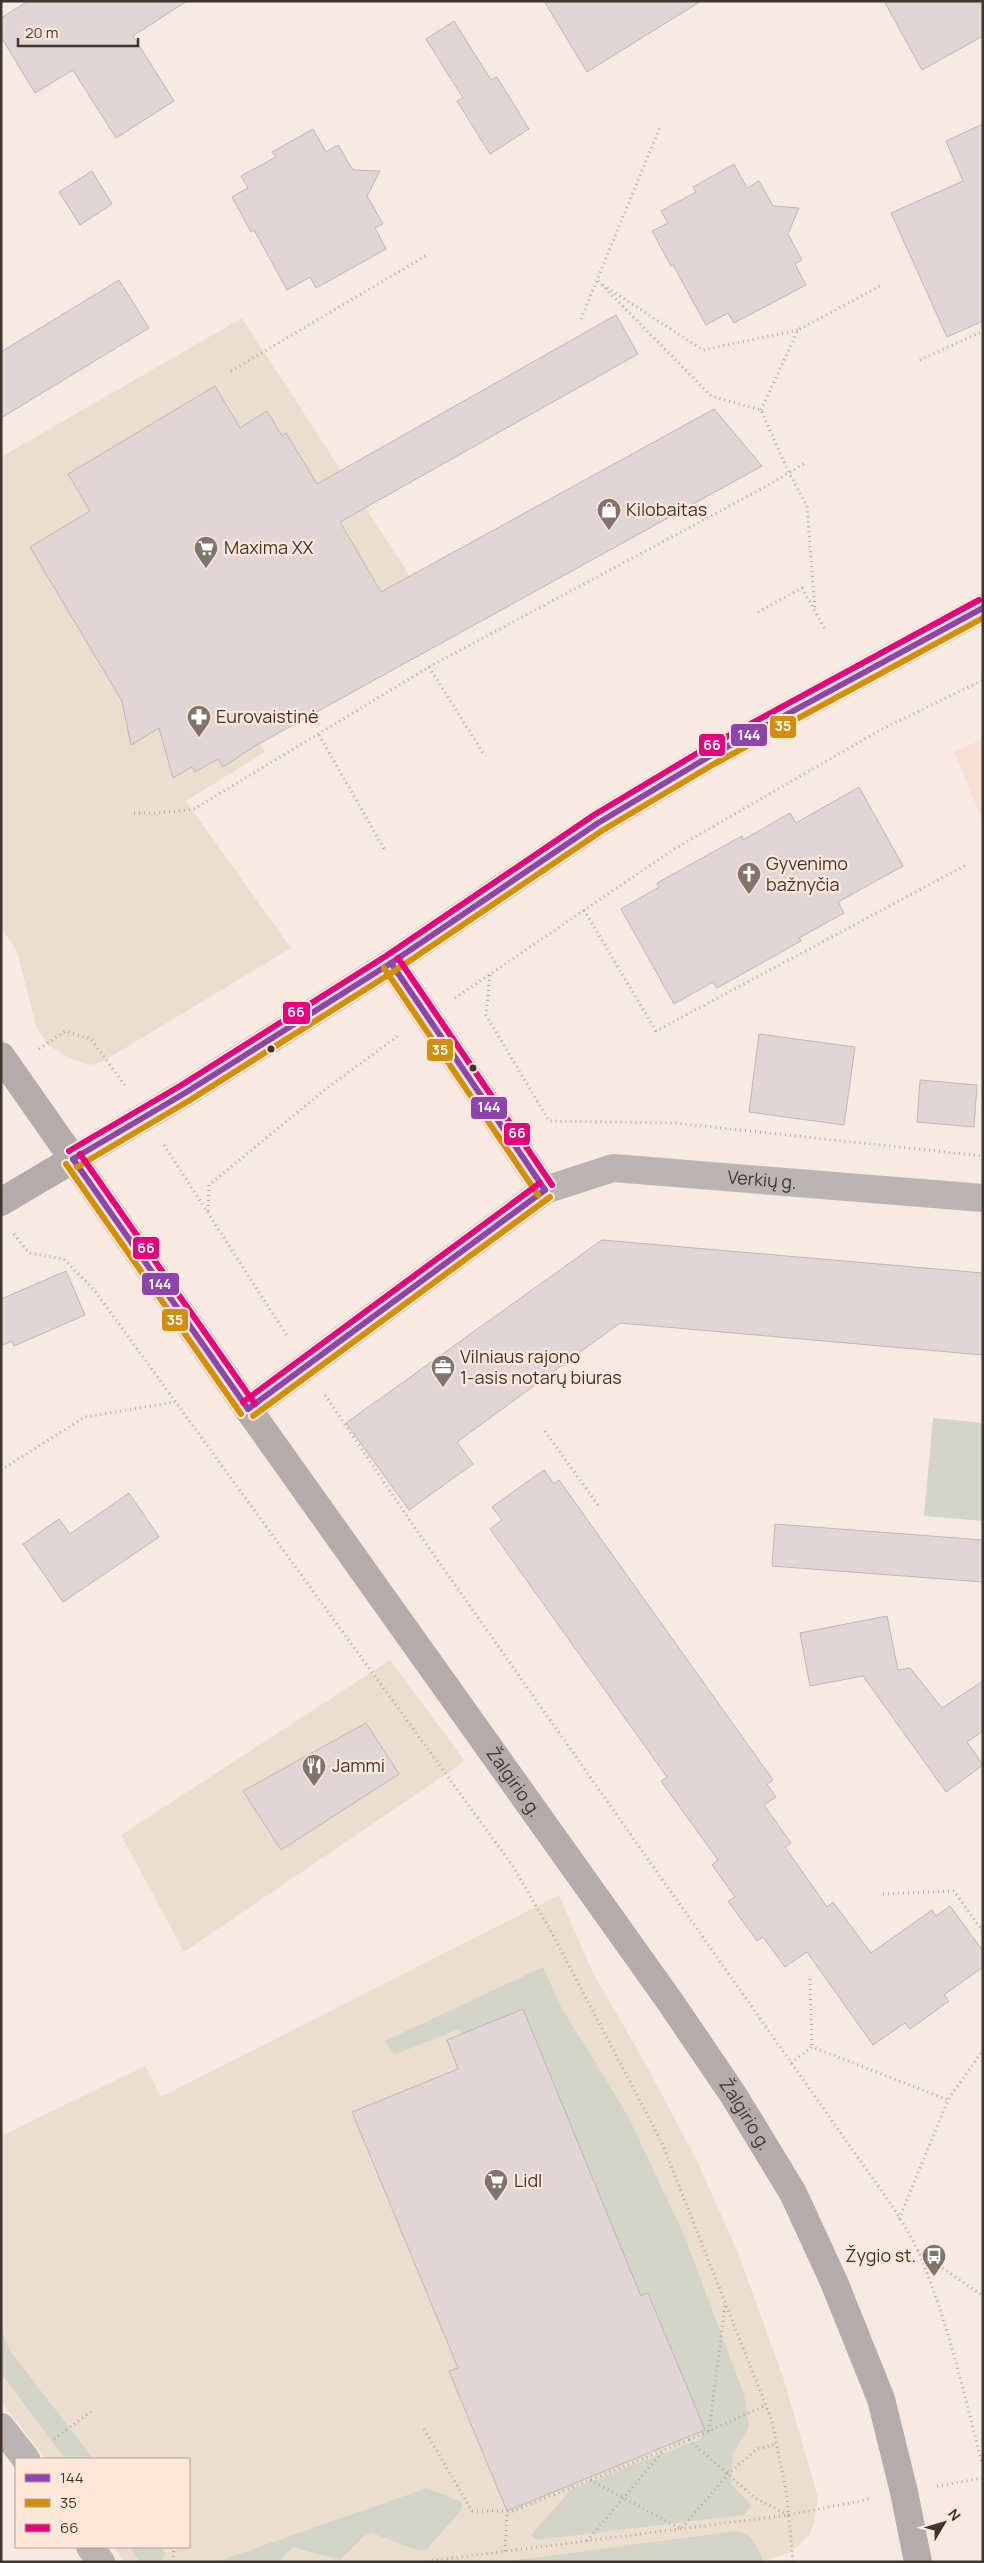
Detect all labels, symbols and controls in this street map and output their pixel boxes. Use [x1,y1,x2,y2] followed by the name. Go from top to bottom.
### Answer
[18,15,138,47] scale bar
[25,22,58,43] text: 20 m
[596,497,622,531] shop icon: Kilobaitas
[626,497,707,521] place label: Kilobaitas
[193,535,219,569] supermarket icon: Maxima XX
[224,535,314,559] place label: Maxima XX
[186,704,212,738] pharmacy icon: Eurovaistinė
[216,704,318,728] place label: Eurovaistinė
[769,715,797,739] line badge: 35
[775,716,791,735] text: 35
[730,723,768,747] line badge: 144
[738,725,761,744] text: 144
[698,733,726,757] line badge: 66
[703,735,721,754] text: 66
[766,851,848,896] place label: Gyvenimo bažnyčia
[736,861,762,895] church icon: Gyvenimo bažnyčia
[282,1001,311,1025] line badge: 66
[287,1002,305,1021] text: 66
[426,1038,454,1062] line badge: 35
[432,1040,448,1059] text: 35
[266,1044,276,1054] unlabelled marker
[468,1063,478,1073] unlabelled marker
[470,1096,508,1120] line badge: 144
[478,1097,501,1116] text: 144
[503,1122,531,1146] line badge: 66
[508,1123,526,1142] text: 66
[726,1164,798,1194] street label: Verkių g.
[132,1236,160,1260] line badge: 66
[137,1238,155,1257] text: 66
[141,1272,180,1296] line badge: 144
[149,1274,172,1293] text: 144
[161,1308,189,1332] line badge: 35
[167,1310,183,1329] text: 35
[460,1344,622,1389] place label: Vilniaus rajono 1-asis notarų biuras
[430,1354,456,1388] office icon: Vilniaus rajono 1-asis notarų biuras
[482,1742,548,1821] street label: Žalgirio g.
[301,1753,327,1787] restaurant icon: Jammi
[332,1753,385,1777] place label: Jammi
[714,2073,777,2154] street label: Žalgirio g.
[483,2168,509,2202] supermarket icon: Lidl
[514,2168,542,2192] place label: Lidl
[845,2243,916,2267] place label: Žygio st.
[921,2243,947,2277] bus stop icon: Žygio st.
[15,2458,190,2548] legend
[60,2467,84,2488] text: 144
[60,2492,77,2513] text: 35
[919,2498,969,2548] north arrow
[944,2505,965,2525] text: N
[60,2517,79,2538] text: 66

